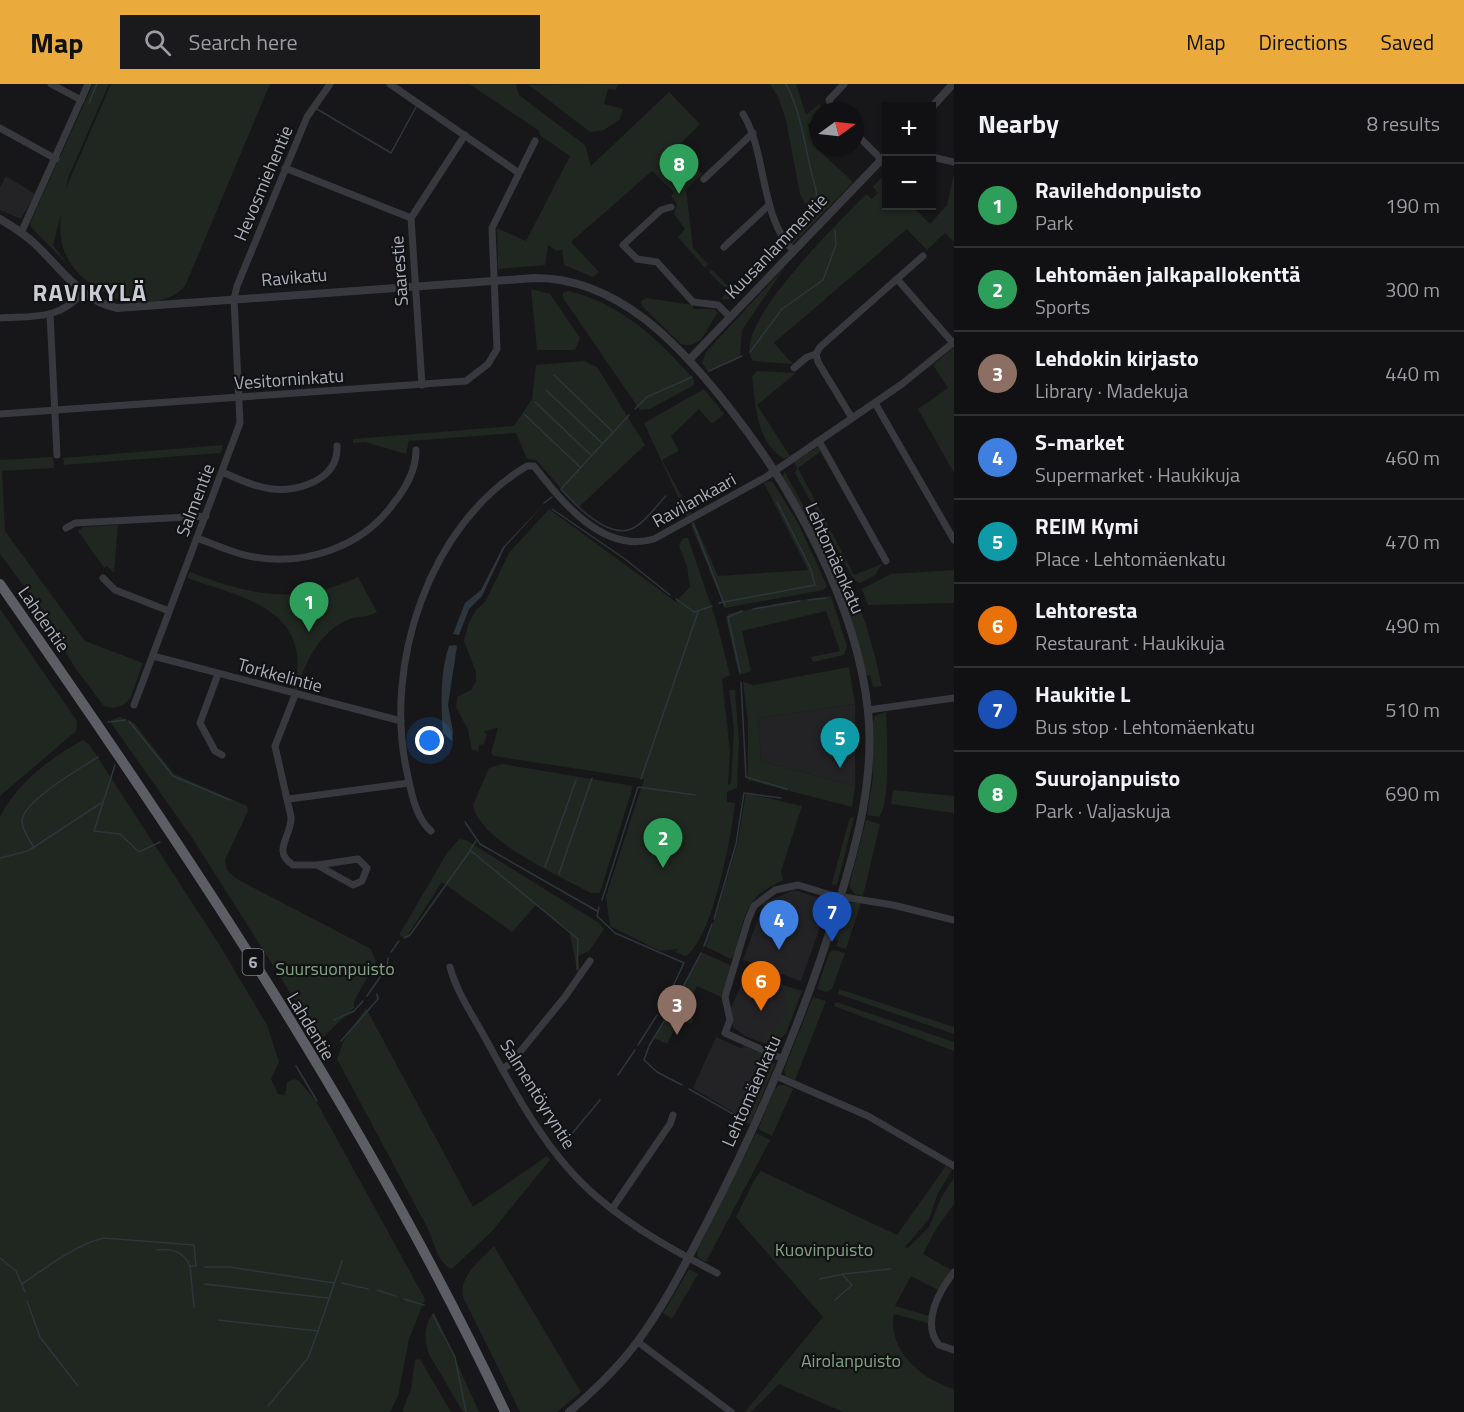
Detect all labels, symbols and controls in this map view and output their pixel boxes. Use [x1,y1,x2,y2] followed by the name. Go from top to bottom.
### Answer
[120,15,540,69] search box
[30,21,84,64] text: Map
[189,25,298,59] text: Search here
[141,26,174,59] icon: search
[1186,26,1226,58] text: Map
[1259,26,1348,58] text: Directions
[1381,26,1434,58] text: Saved
[810,102,864,156] north arrow
[882,102,936,210] map controls
[882,102,936,156] button: +
[978,104,1059,143] text: Nearby
[1367,108,1440,139] text: 8 results
[227,121,299,245] street label: Hevosmiehentie
[660,144,698,194] pin: 8
[882,156,936,210] button: −
[1035,173,1201,207] text: Ravilehdonpuisto
[719,187,833,305] street label: Kuusanlammentie
[992,190,1003,221] text: 1
[1385,190,1440,221] text: 190 m
[1035,207,1073,238] text: Park
[383,235,415,307] street label: Saarestie
[1035,257,1300,291] text: Lehtomäen jalkapallokenttä
[260,261,328,293] street label: Ravikatu
[32,274,148,310] district label: RAVIKYLÄ
[992,274,1003,305] text: 2
[1385,274,1440,305] text: 300 m
[1035,291,1090,322] text: Sports
[1035,341,1199,375] text: Lehdokin kirjasto
[992,358,1003,389] text: 3
[1385,358,1440,389] text: 440 m
[233,362,345,396] street label: Vesitorninkatu
[1035,375,1188,406] text: Library · Madekuja
[1035,425,1124,459] text: S-market
[992,442,1003,473] text: 4
[1385,442,1440,473] text: 460 m
[1035,459,1240,490] text: Supermarket · Haukikuja
[169,460,221,540] street label: Salmentie
[647,466,741,534] street label: Ravilankaari
[798,498,872,618] street label: Lehtomäenkatu
[1035,509,1139,543] text: REIM Kymi
[992,526,1003,557] text: 5
[1385,526,1440,557] text: 470 m
[1035,543,1226,574] text: Place · Lehtomäenkatu
[11,581,77,657] street label: Lahdentie
[290,582,328,632] pin: 1
[1035,593,1138,627] text: Lehtoresta
[992,610,1003,641] text: 6
[1385,610,1440,641] text: 490 m
[1035,627,1225,658] text: Restaurant · Haukikuja
[235,651,325,699] street label: Torkkelintie
[1035,677,1130,711] text: Haukitie L
[992,694,1003,725] text: 7
[1385,694,1440,725] text: 510 m
[1035,711,1255,742] text: Bus stop · Lehtomäenkatu
[820,718,860,768] pin: 5
[415,726,444,755] your location
[1035,761,1180,795] text: Suurojanpuisto
[992,778,1003,809] text: 8
[1385,778,1440,809] text: 690 m
[1035,795,1170,826] text: Park · Valjaskuja
[644,818,682,868] pin: 2
[812,892,852,942] pin: 7
[760,900,798,950] pin: 4
[242,949,264,975] road number: 6
[275,955,395,982] park label: Suursuonpuisto
[742,962,780,1011] pin: 6
[658,986,696,1035] pin: 3
[280,987,342,1065] street label: Lahdentie
[714,1031,788,1151] street label: Lehtomäenkatu
[493,1034,583,1154] street label: Salmentöyryntie
[775,1236,873,1263] park label: Kuovinpuisto
[801,1347,901,1374] park label: Airolanpuisto

